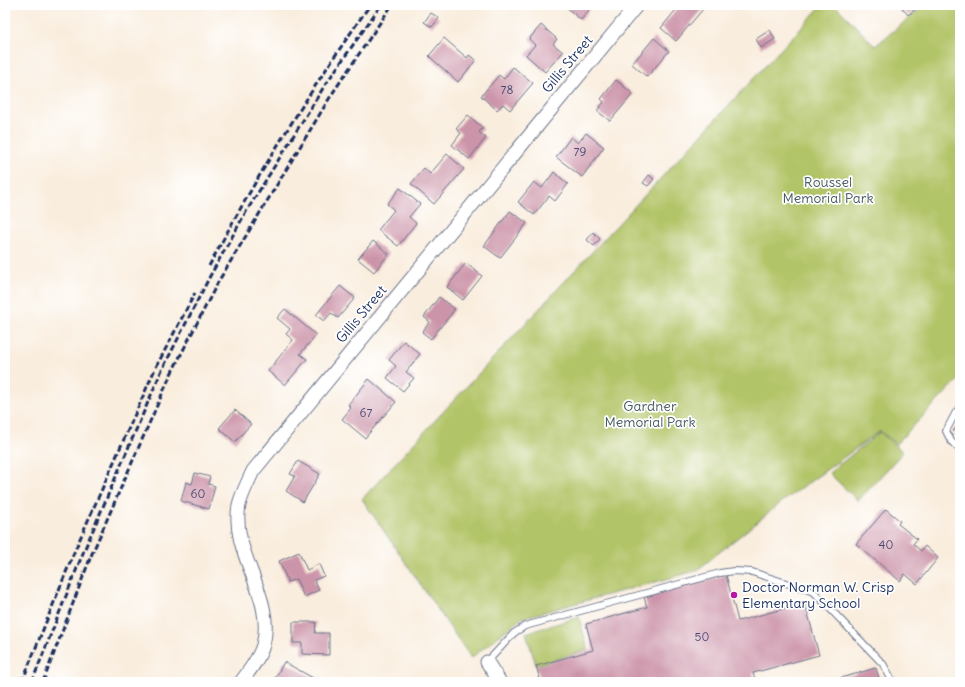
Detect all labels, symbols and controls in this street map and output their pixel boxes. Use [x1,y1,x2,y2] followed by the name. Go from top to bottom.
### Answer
[538,31,596,96] street label: Gillis Street
[501,82,513,97] house number: 78
[574,144,586,159] house number: 79
[782,173,874,207] park label: Roussel Memorial Park
[332,281,390,346] street label: Gillis Street
[604,397,696,431] park label: Gardner Memorial Park
[360,405,373,420] house number: 67
[191,486,206,501] house number: 60
[879,537,894,552] house number: 40
[742,578,894,612] place label: Doctor Norman W. Crisp Elementary School
[729,590,739,600] marker: Doctor Norman W. Crisp Elementary School
[695,629,710,644] house number: 50

